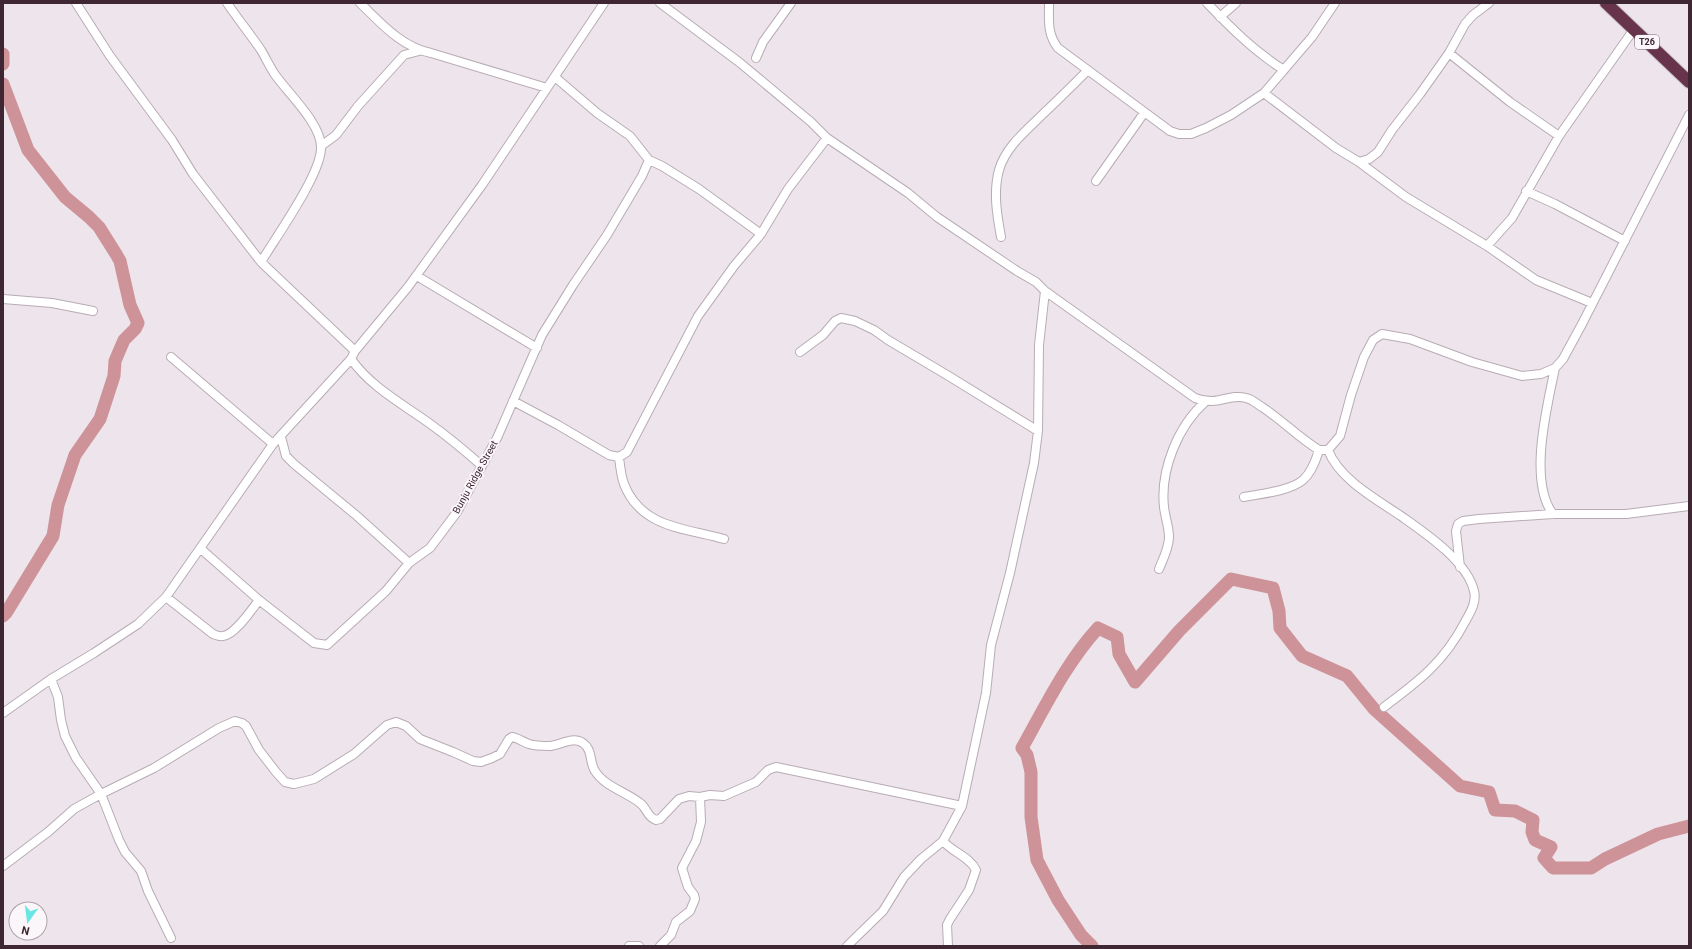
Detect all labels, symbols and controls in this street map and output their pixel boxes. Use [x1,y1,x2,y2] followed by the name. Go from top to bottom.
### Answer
[1635,35,1659,49] road number: T26
[450,439,500,515] street label: Bunju Ridge Street
[8,901,48,941] north arrow
[20,923,31,937] text: N

